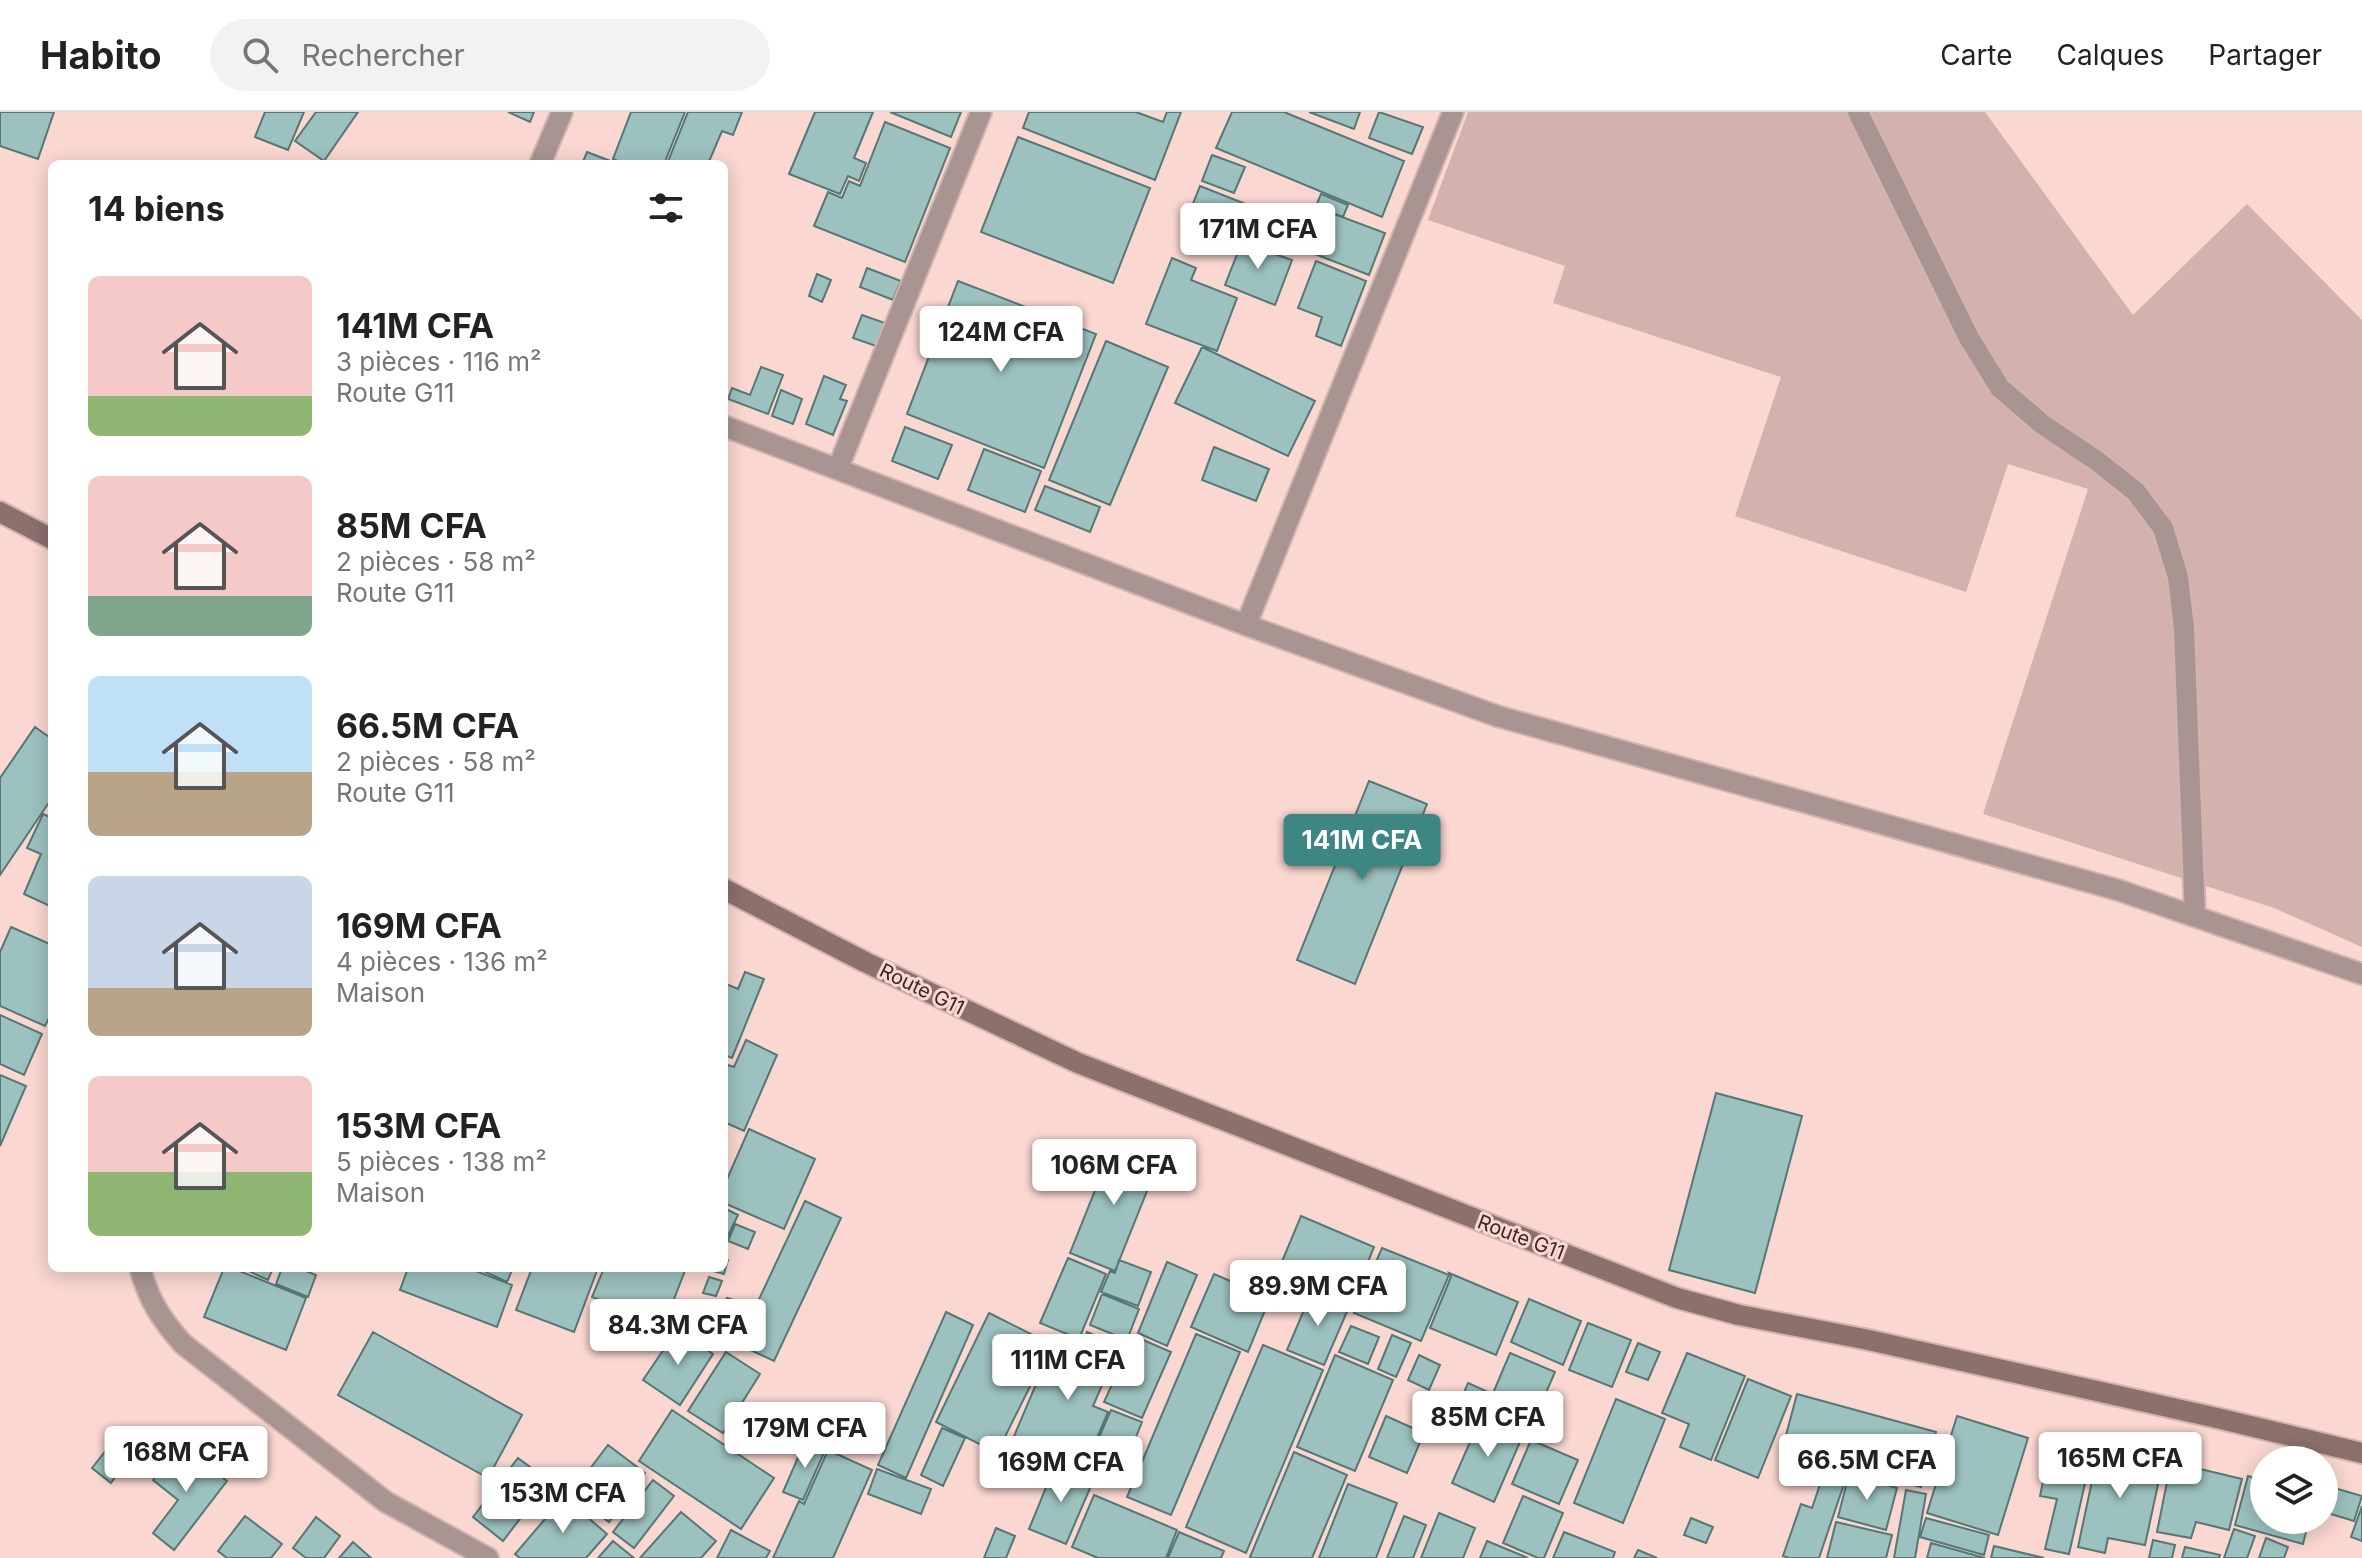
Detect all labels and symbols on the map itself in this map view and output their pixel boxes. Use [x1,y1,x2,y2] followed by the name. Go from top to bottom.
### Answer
[1175,203,1341,271] pin: 171M CFA
[918,306,1084,374] pin: 124M CFA
[1279,814,1445,882] pin: 141M CFA
[876,958,968,1020] street label: Route G11
[1031,1139,1197,1207] pin: 106M CFA
[1474,1209,1568,1265] street label: Route G11
[1226,1260,1410,1328] pin: 89.9M CFA
[586,1299,770,1367] pin: 84.3M CFA
[985,1334,1151,1402] pin: 111M CFA
[1414,1391,1562,1459] pin: 85M CFA
[722,1402,888,1470] pin: 179M CFA
[103,1426,269,1494] pin: 168M CFA
[2037,1432,2203,1500] pin: 165M CFA
[1775,1434,1959,1502] pin: 66.5M CFA
[978,1436,1144,1504] pin: 169M CFA
[480,1467,646,1535] pin: 153M CFA

